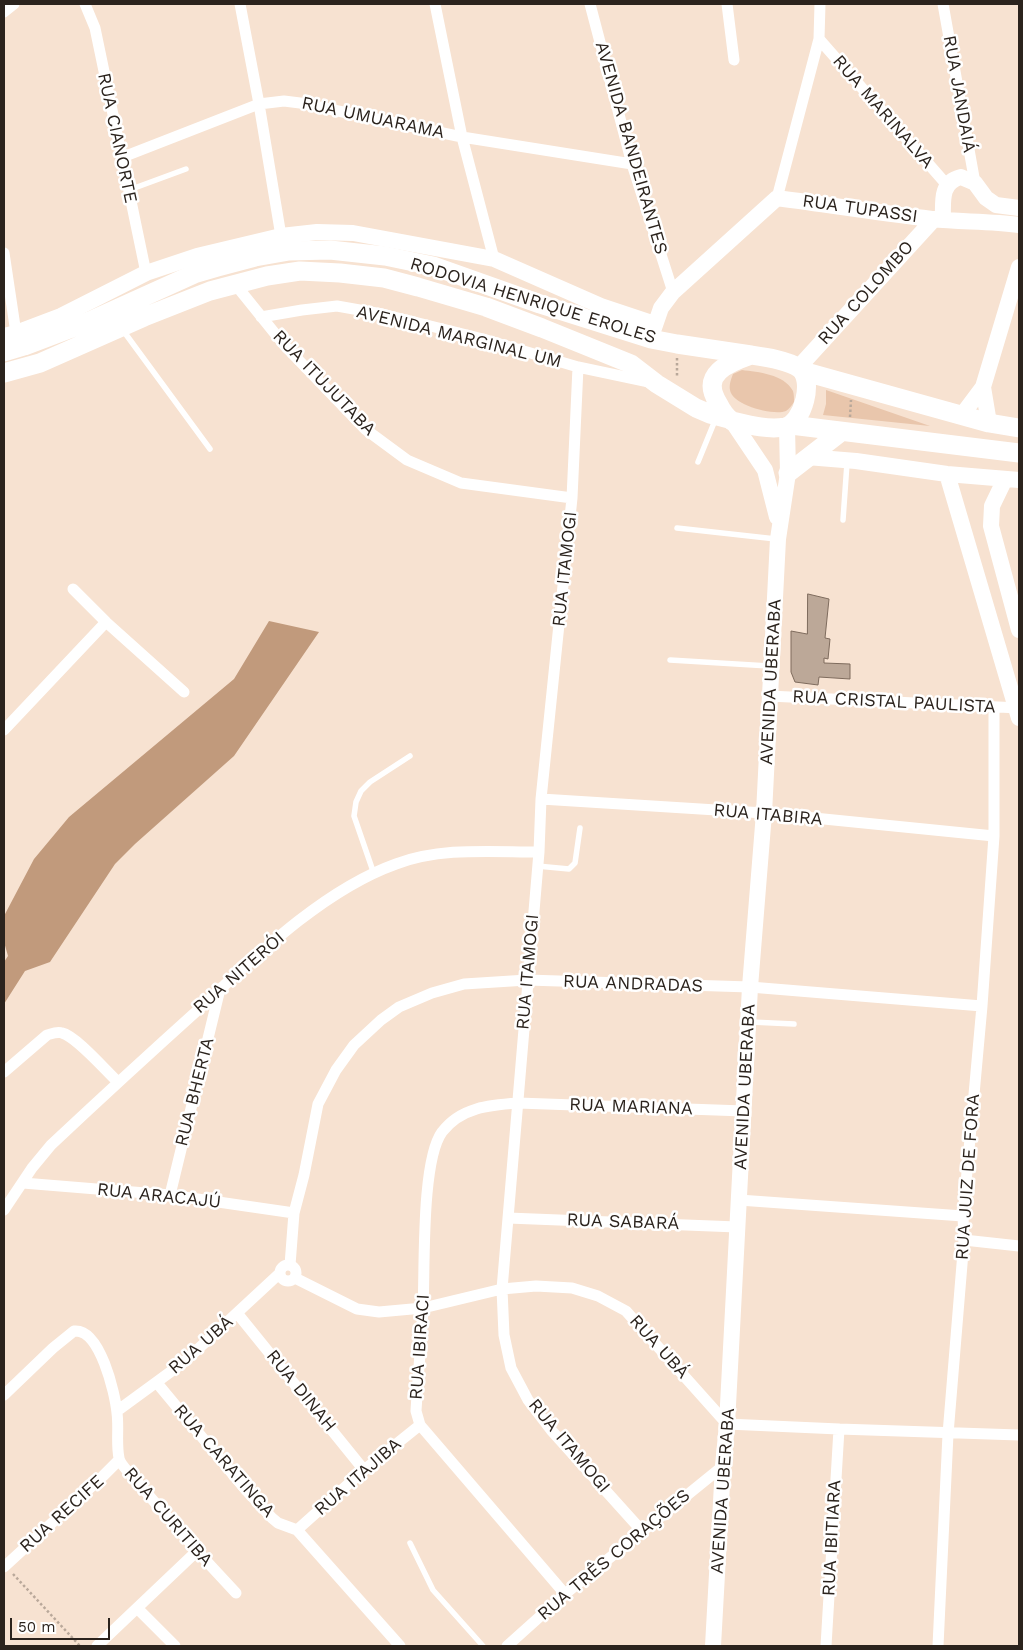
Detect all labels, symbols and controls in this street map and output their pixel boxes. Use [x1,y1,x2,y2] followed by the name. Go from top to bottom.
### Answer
[938,34,980,154] street label: RUA JANDAIÁ
[590,39,672,257] street label: AVENIDA BANDEIRANTES
[828,51,938,173] street label: RUA MARINALVA
[93,71,141,205] street label: RUA CIANORTE
[299,92,447,144] street label: RUA UMUARAMA
[801,190,919,228] street label: RUA TUPASSI
[814,237,918,349] street label: RUA COLOMBO
[407,253,659,349] street label: RODOVIA HENRIQUE EROLES
[354,301,564,373] street label: AVENIDA MARGINAL UM
[268,326,380,440] street label: RUA ITUJUTABA
[548,510,582,628] street label: RUA ITAMOGI
[756,598,786,766] street label: AVENIDA UBERABA
[792,686,996,718] street label: RUA CRISTAL PAULISTA
[712,799,824,831] street label: RUA ITABIRA
[512,913,544,1031] street label: RUA ITAMOGI
[189,927,289,1019] street label: RUA NITERÓI
[563,971,703,997] street label: RUA ANDRADAS
[730,1003,760,1171] street label: AVENIDA UBERABA
[171,1035,219,1149] street label: RUA BHERTA
[951,1093,985,1261] street label: RUA JUIZ DE FORA
[569,1094,693,1120] street label: RUA MARIANA
[96,1179,222,1213] street label: RUA ARACAJÚ
[566,1209,680,1235] street label: RUA SABARÁ
[406,1293,434,1401] street label: RUA IBIRACI
[164,1311,238,1379] street label: RUA UBÁ
[625,1311,693,1383] street label: RUA UBÁ
[261,1346,341,1436] street label: RUA DINAH
[523,1395,615,1497] street label: RUA ITAMOGI
[169,1400,279,1522] street label: RUA CARATINGA
[706,1407,740,1575] street label: AVENIDA UBERABA
[310,1434,406,1520] street label: RUA ITAJIBA
[119,1463,217,1571] street label: RUA CURITIBA
[16,1471,108,1557] street label: RUA RECIFE
[818,1479,846,1597] street label: RUA IBITIARA
[533,1485,695,1625] street label: RUA TRÊS CORAÇÕES
[12,1608,112,1640] scale bar
[18,1618,55,1636] text: 50 m

